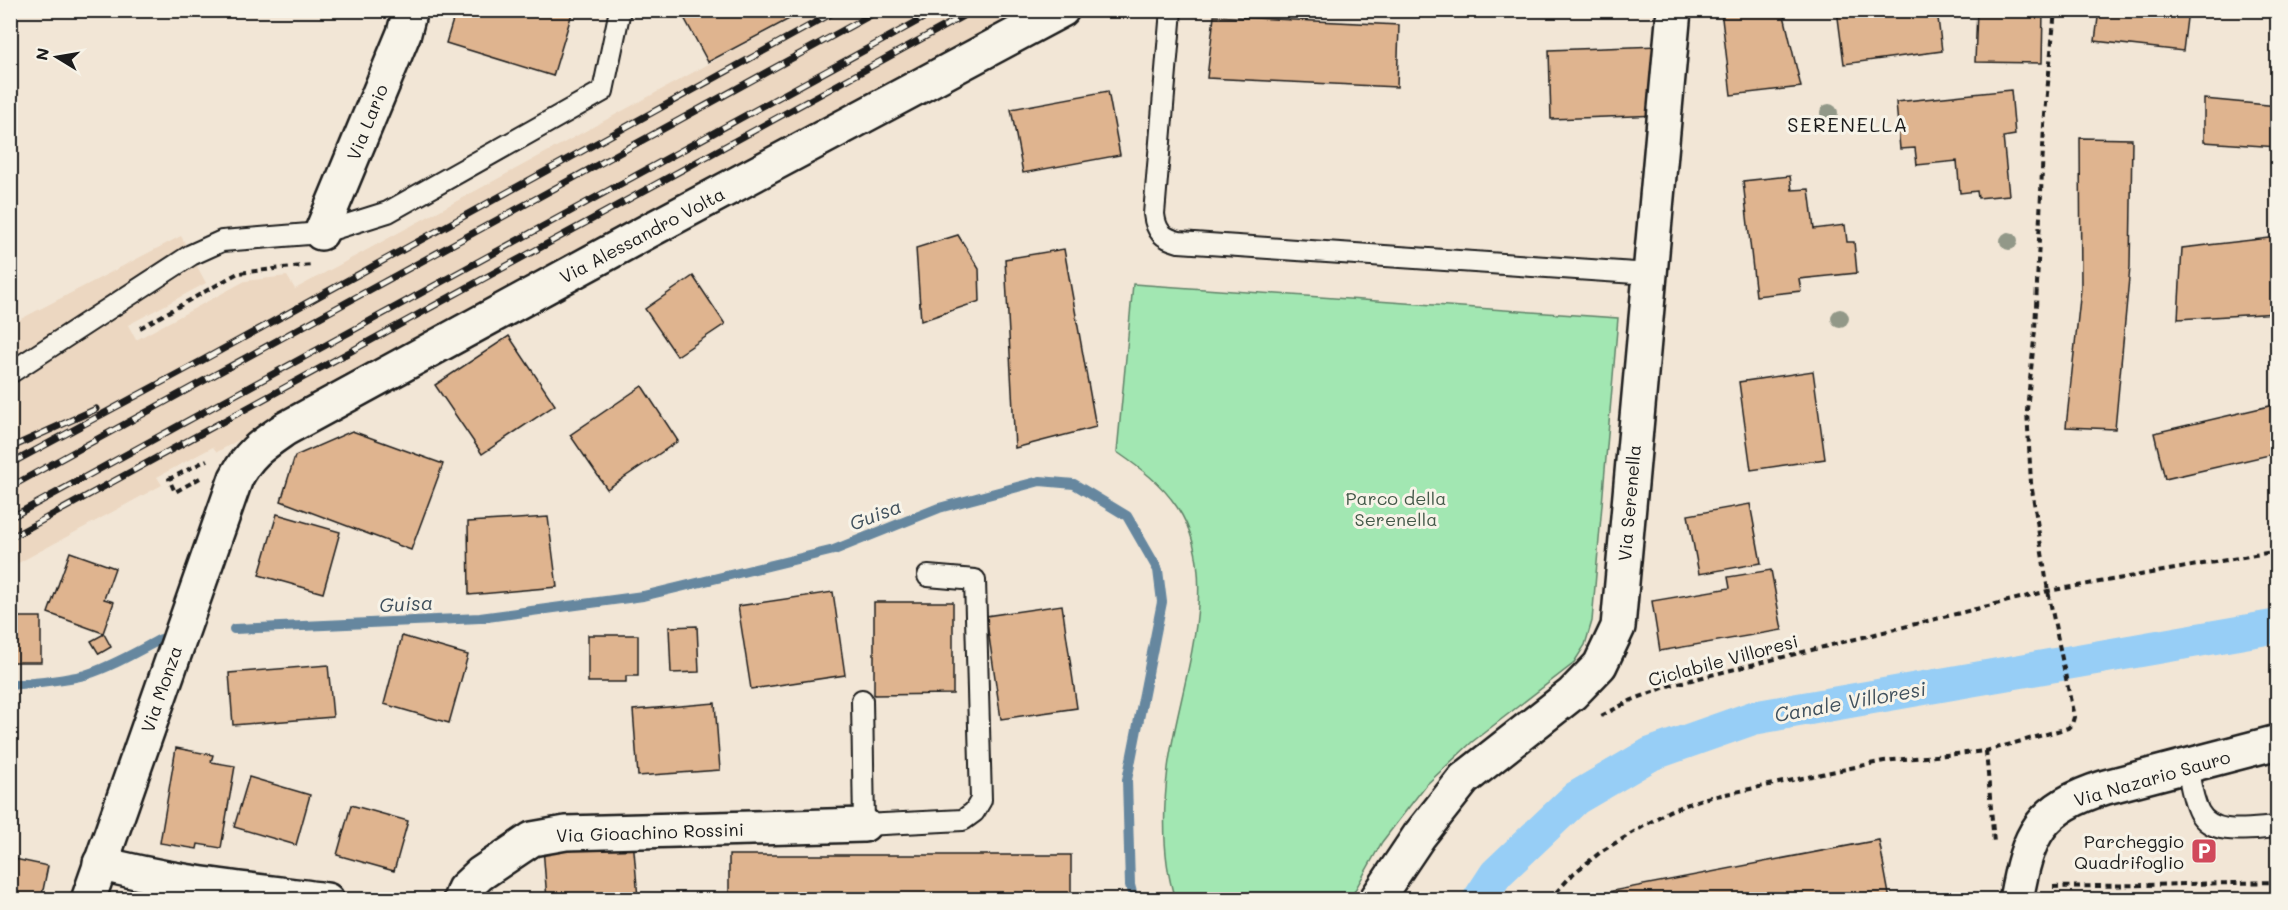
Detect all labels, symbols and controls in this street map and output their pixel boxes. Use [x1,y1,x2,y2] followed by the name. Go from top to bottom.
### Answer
[27,27,87,87] north arrow
[30,46,53,62] text: N
[341,80,393,164] street label: Via Lario
[1787,111,1909,137] district label: SERENELLA
[555,181,729,289] street label: Via Alessandro Volta
[1612,444,1646,562] street label: Via Serenella
[1345,486,1447,531] park label: Parco della Serenella
[845,492,905,536] water label: Guisa
[378,589,434,617] water label: Guisa
[1645,628,1801,692] street label: Ciclabile Villoresi
[135,642,187,736] street label: Via Monza
[1772,675,1929,727] water label: Canale Villoresi
[2071,744,2233,812] street label: Via Nazario Sauro
[556,817,744,847] street label: Via Gioachino Rossini
[2074,829,2184,874] place label: Parcheggio Quadrifoglio
[2189,836,2219,866] parking icon: Parcheggio Quadrifoglio

